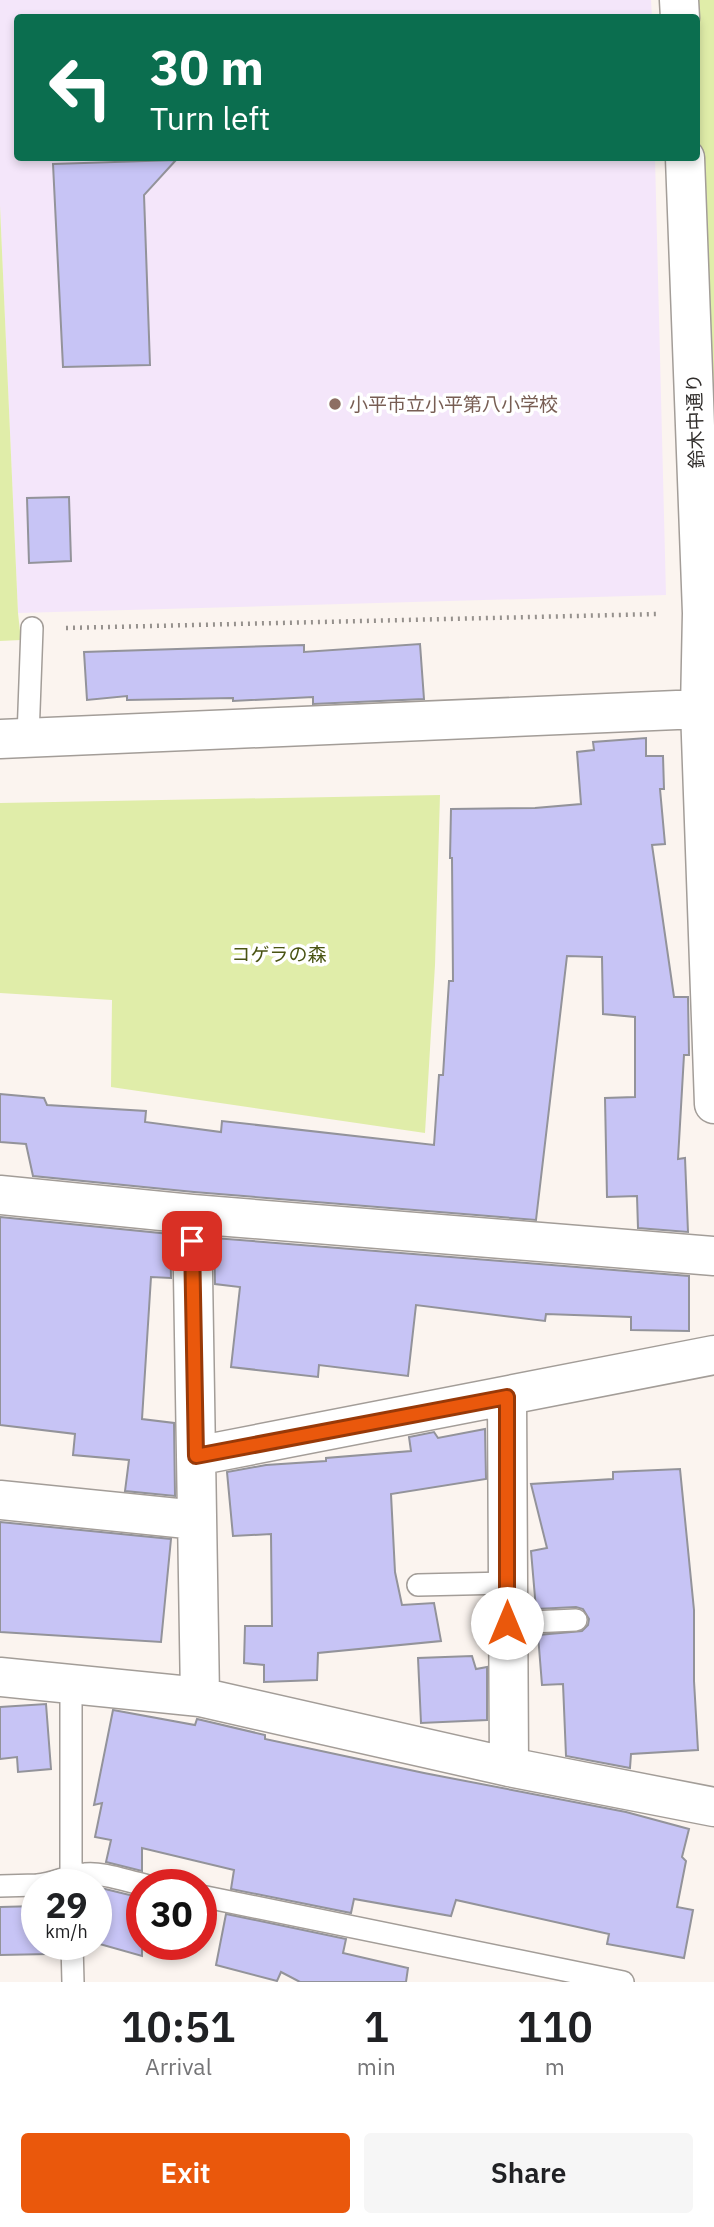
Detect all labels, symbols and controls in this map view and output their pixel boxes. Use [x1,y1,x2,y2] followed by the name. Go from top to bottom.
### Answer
[150,35,264,98] text: 30 m
[35,42,126,133] icon: left
[150,97,270,139] text: Turn left
[681,373,709,469] street label: 鈴木中通り
[349,392,558,416] place label: 小平市立小平第八小学校
[327,396,343,412] marker: 小平市立小平第八小学校
[231,942,327,966] park label: コゲラの森
[162,1211,222,1271] pin
[173,1222,211,1260] icon: arrive
[470,1586,544,1660] position arrow
[126,1869,217,1960] speed limit sign: 30
[45,1882,88,1928] text: 29
[45,1920,88,1943] text: km/h
[121,1999,236,2054] text: 10:51
[364,1999,389,2054] text: 1
[517,1999,593,2054] text: 110
[145,2051,212,2081] text: Arrival
[357,2051,396,2081] text: min
[545,2051,565,2081] text: m
[21,2133,350,2213] button: Exit
[364,2133,693,2213] button: Share

